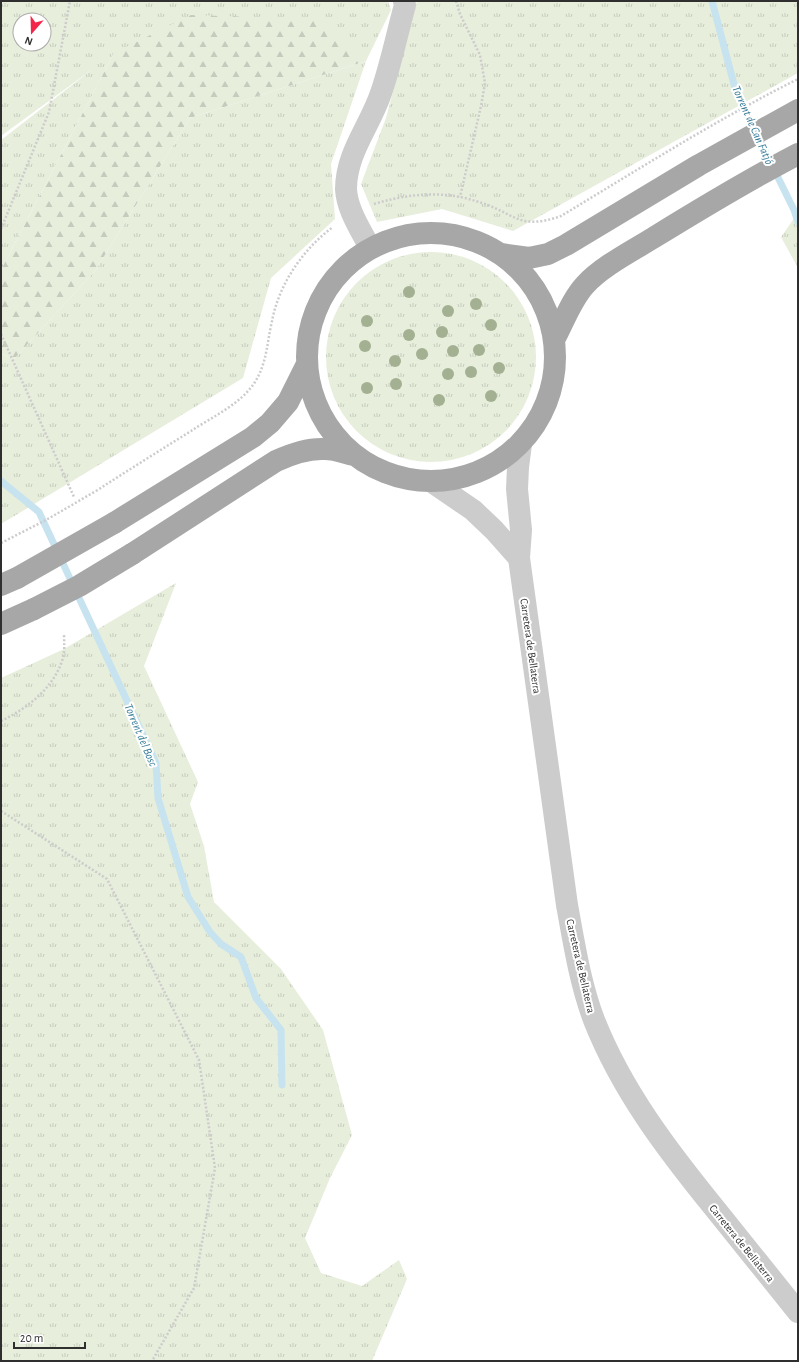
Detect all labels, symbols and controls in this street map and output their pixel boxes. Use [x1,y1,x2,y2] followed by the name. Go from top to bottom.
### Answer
[12,12,52,52] north arrow
[23,34,34,47] text: N
[729,84,776,167] water label: Torrent de Can Fatjó
[518,598,543,694] street label: Carretera de Bellaterra
[122,702,160,769] water label: Torrent del Bosc
[564,918,597,1014] street label: Carretera de Bellaterra
[707,1203,776,1284] street label: Carretera de Bellaterra
[14,1324,85,1350] scale bar
[20,1332,43,1344] text: 20 m

